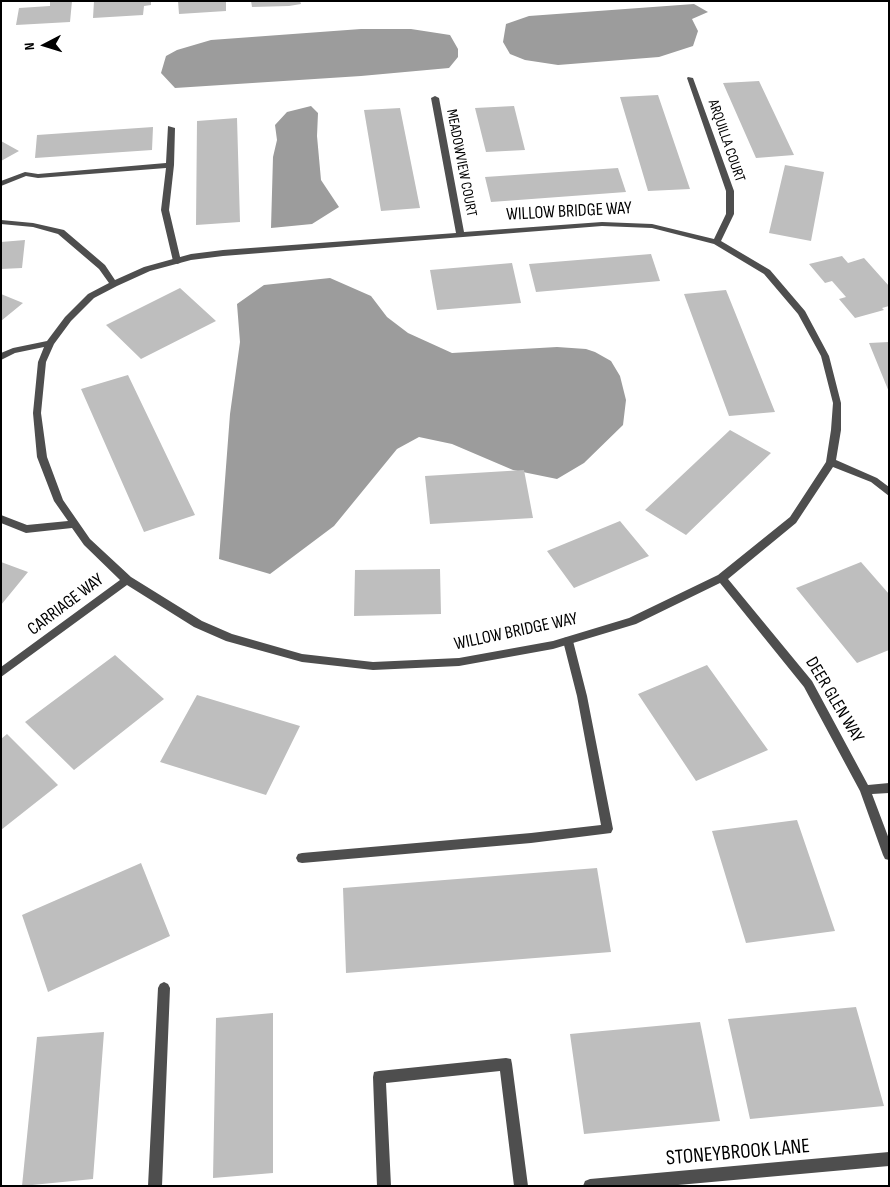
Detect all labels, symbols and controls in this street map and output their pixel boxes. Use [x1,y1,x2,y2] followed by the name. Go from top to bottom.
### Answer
[20,20,70,70] north arrow
[21,42,38,51] text: N
[703,97,749,185] street label: ARQUILLA COURT
[442,108,480,218] street label: MEADOWVIEW COURT
[506,198,632,226] street label: WILLOW BRIDGE WAY
[24,569,108,641] street label: CARRIAGE WAY
[452,608,580,656] street label: WILLOW BRIDGE WAY
[800,653,868,747] street label: DEER GLEN WAY
[665,1134,811,1172] street label: STONEYBROOK LANE

